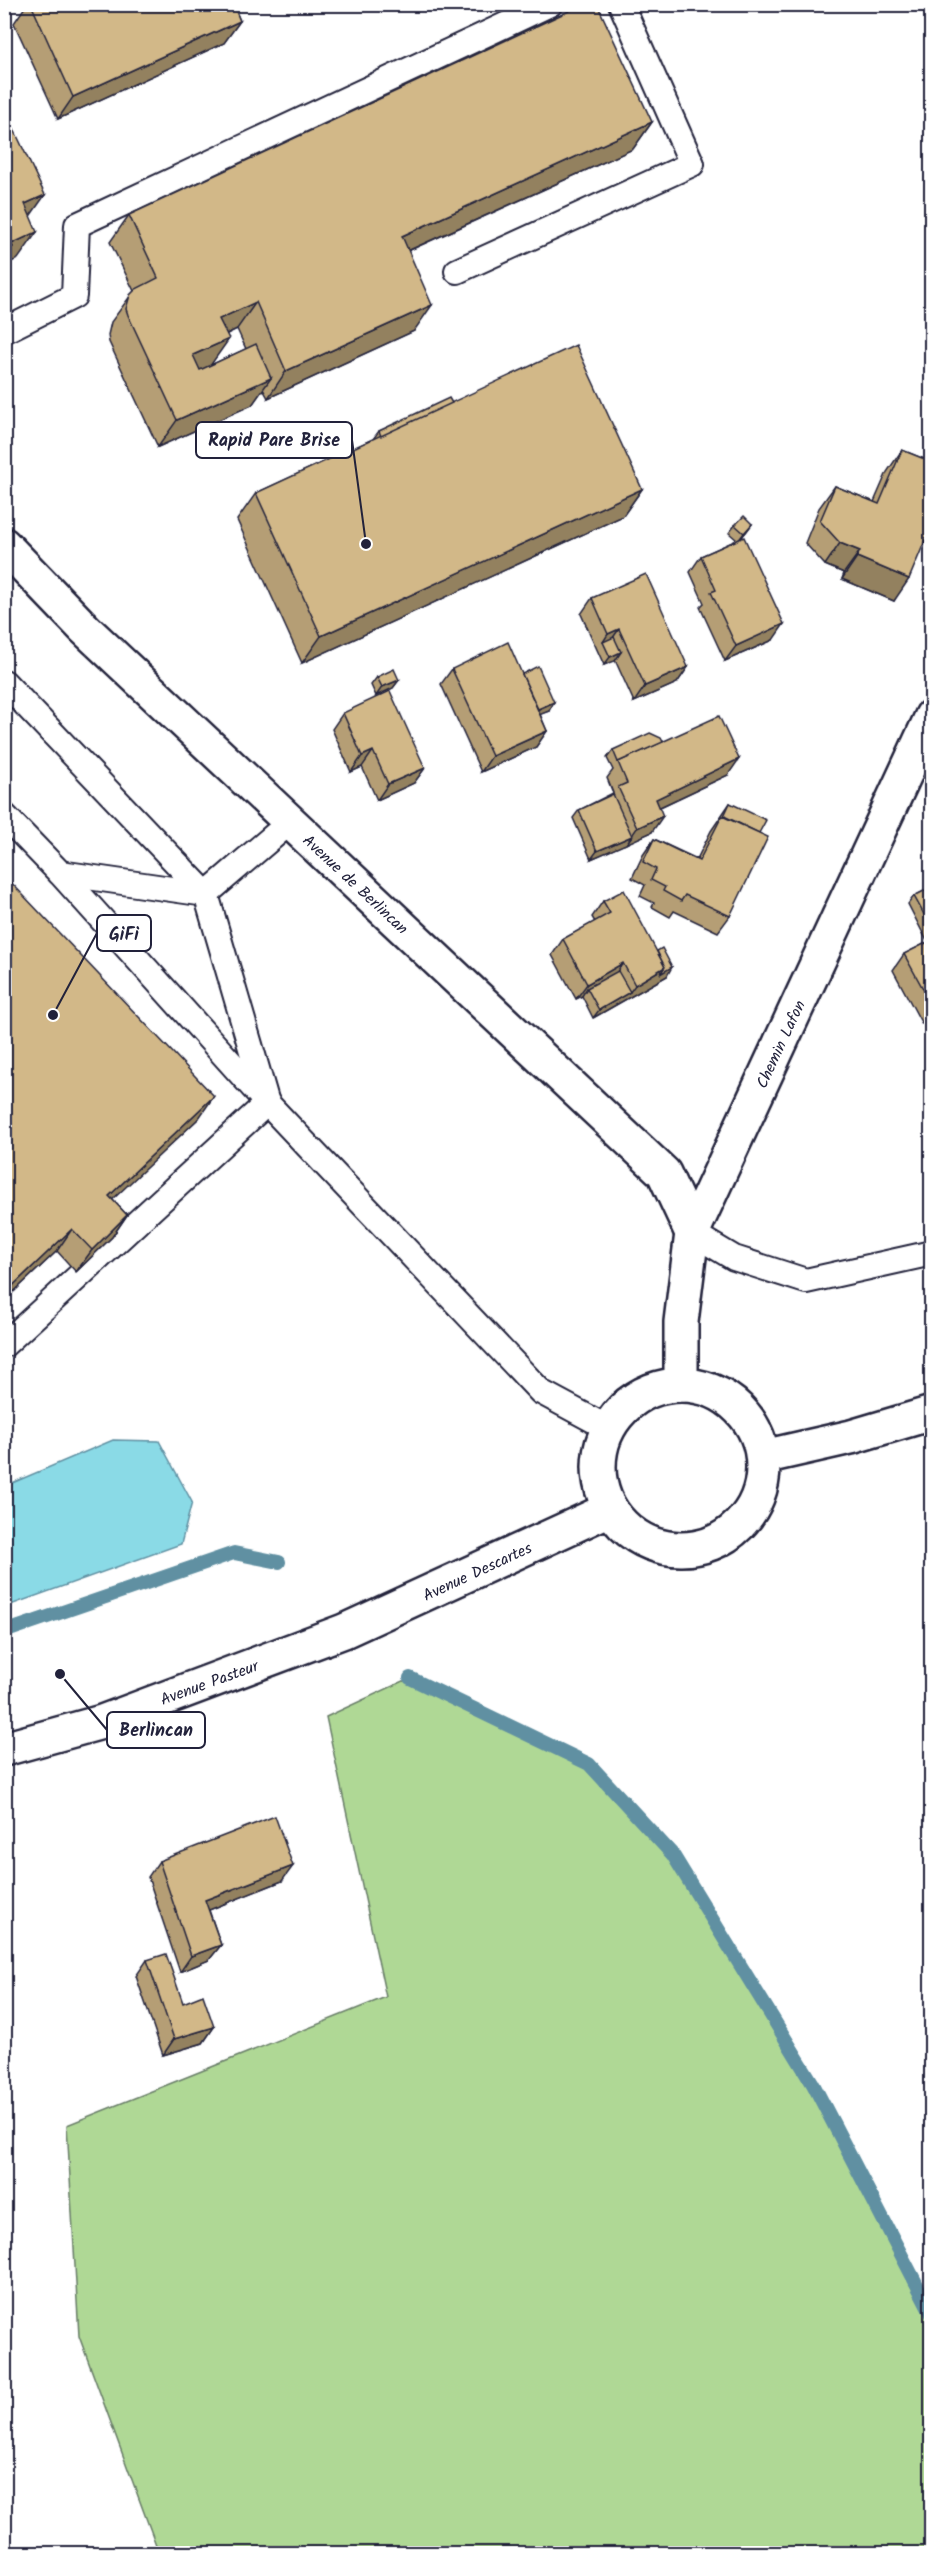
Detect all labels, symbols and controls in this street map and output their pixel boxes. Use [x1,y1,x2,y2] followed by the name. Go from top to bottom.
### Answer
[196,422,352,458] callout: Rapid Pare Brise
[208,427,340,456] text: Rapid Pare Brise
[296,829,414,941] street label: Avenue de Berlincan
[97,915,151,951] callout: GiFi
[109,921,139,950] text: GiFi
[750,996,813,1093] street label: Chemin Lafon
[419,1536,537,1609] street label: Avenue Descartes
[157,1653,264,1713] street label: Avenue Pasteur
[107,1712,205,1748] callout: Berlincan
[119,1717,193,1746] text: Berlincan

